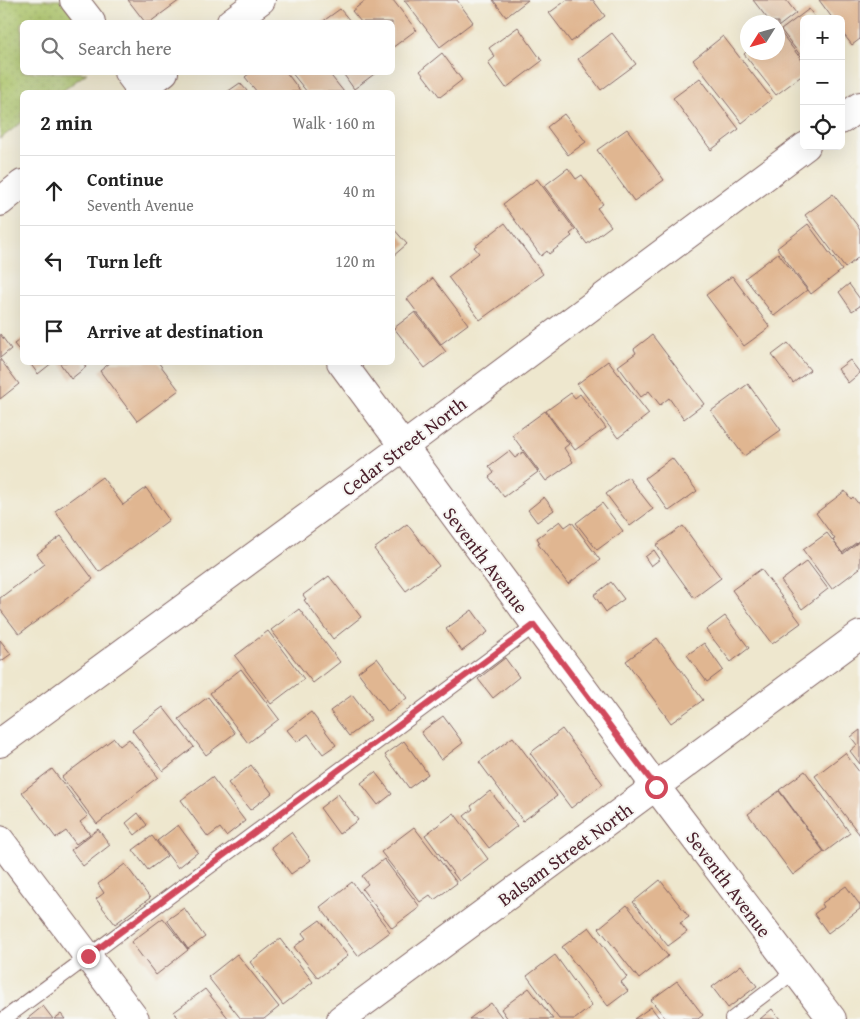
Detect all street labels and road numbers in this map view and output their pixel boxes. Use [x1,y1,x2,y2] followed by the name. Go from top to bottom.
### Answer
[336,389,473,502] street label: Cedar Street North
[437,501,535,619] street label: Seventh Avenue
[492,795,639,913] street label: Balsam Street North
[680,825,778,943] street label: Seventh Avenue

